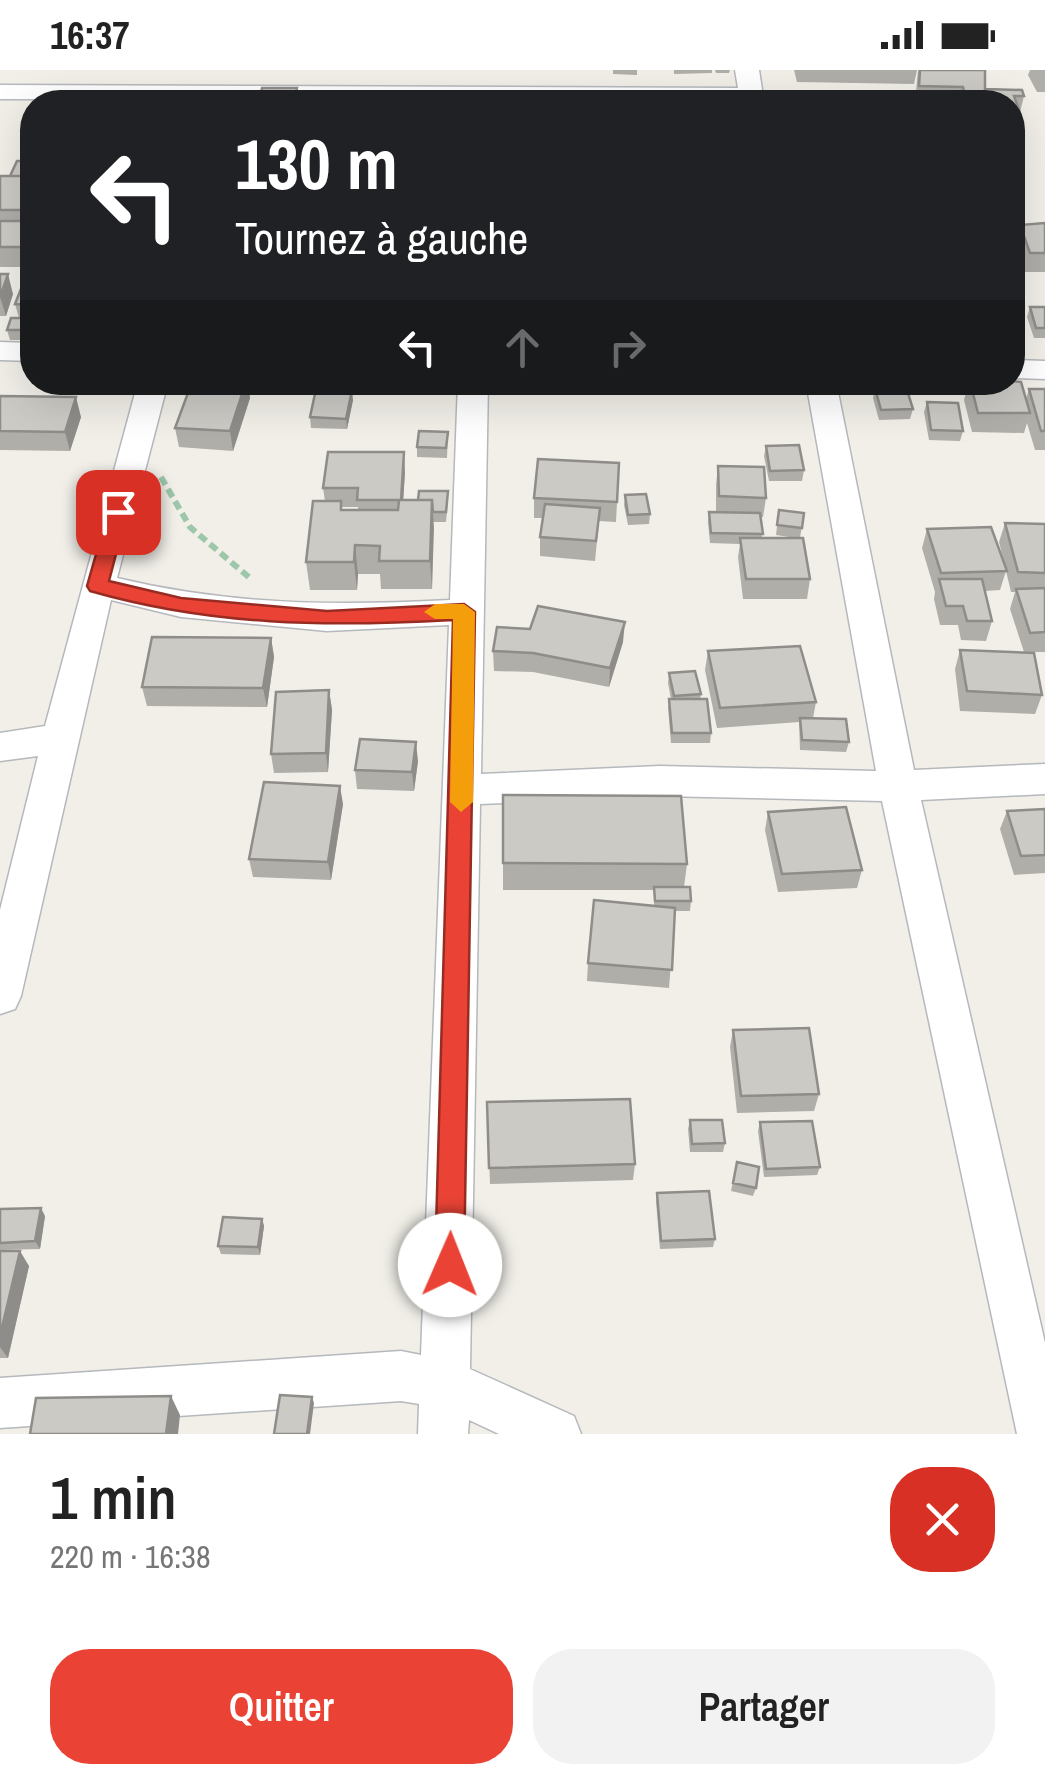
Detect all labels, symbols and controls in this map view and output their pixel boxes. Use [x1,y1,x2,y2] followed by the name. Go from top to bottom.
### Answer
[50,10,130,61] text: 16:37
[235,117,398,211] text: 130 m
[70,130,200,260] icon: left
[235,207,528,268] text: Tournez à gauche
[390,320,445,375] icon: left
[495,320,550,375] icon: ahead
[600,320,655,375] icon: right
[76,470,161,555] pin
[91,485,146,540] icon: arrive
[398,1213,502,1317] position arrow
[50,1457,177,1538] text: 1 min
[890,1467,995,1572] button: close
[50,1535,210,1578] text: 220 m · 16:38
[50,1649,513,1764] button: Quitter
[533,1649,995,1764] button: Partager

